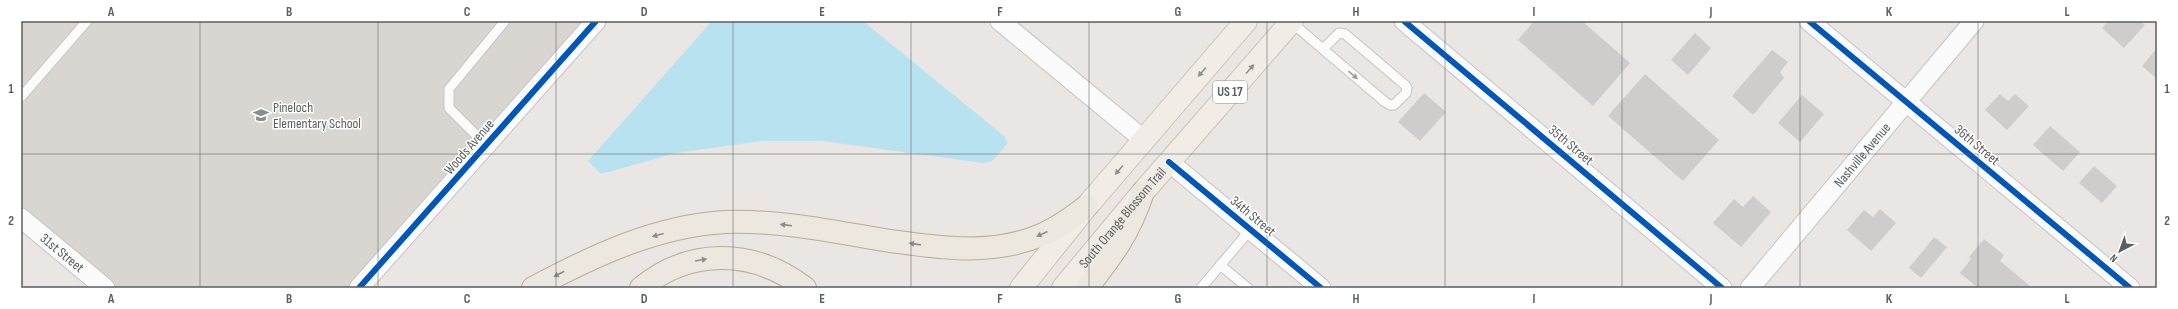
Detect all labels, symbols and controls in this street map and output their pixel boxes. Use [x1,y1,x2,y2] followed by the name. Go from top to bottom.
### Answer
[107,4,115,20] text: A
[286,4,292,20] text: B
[464,4,471,20] text: C
[641,4,648,20] text: D
[819,4,825,20] text: E
[997,4,1003,20] text: F
[1175,4,1182,20] text: G
[1353,4,1360,20] text: H
[1533,4,1536,20] text: I
[1709,4,1713,20] text: J
[1886,4,1893,20] text: K
[2064,4,2070,20] text: L
[1245,64,1255,74] one-way arrow
[1198,67,1207,77] one-way arrow
[1347,70,1358,79] one-way arrow
[8,81,14,97] text: 1
[1213,81,1247,103] road number: US 17
[2164,81,2170,97] text: 1
[273,99,361,132] place label: Pineloch Elementary School
[252,106,270,124] school or university icon: Pineloch Elementary School
[440,116,498,178] street label: Woods Avenue
[1830,119,1894,190] street label: Nashville Avenue
[1545,121,1597,169] street label: 35th Street
[1951,121,2003,169] street label: 36th Street
[1075,164,1169,271] street label: South Orange Blossom Trail
[1114,165,1123,175] one-way arrow
[1227,192,1279,240] street label: 34th Street
[8,213,14,229] text: 2
[2164,213,2170,229] text: 2
[780,222,792,228] one-way arrow
[37,229,88,276] street label: 31st Street
[1037,231,1048,237] one-way arrow
[2100,231,2140,271] north arrow
[652,232,664,238] one-way arrow
[909,241,921,247] one-way arrow
[2107,251,2120,265] text: N
[695,257,707,263] one-way arrow
[553,271,565,277] one-way arrow
[107,291,115,307] text: A
[286,291,292,307] text: B
[464,291,471,307] text: C
[641,291,648,307] text: D
[819,291,825,307] text: E
[997,291,1003,307] text: F
[1175,291,1182,307] text: G
[1353,291,1360,307] text: H
[1533,291,1536,307] text: I
[1709,291,1713,307] text: J
[1886,291,1893,307] text: K
[2064,291,2070,307] text: L

